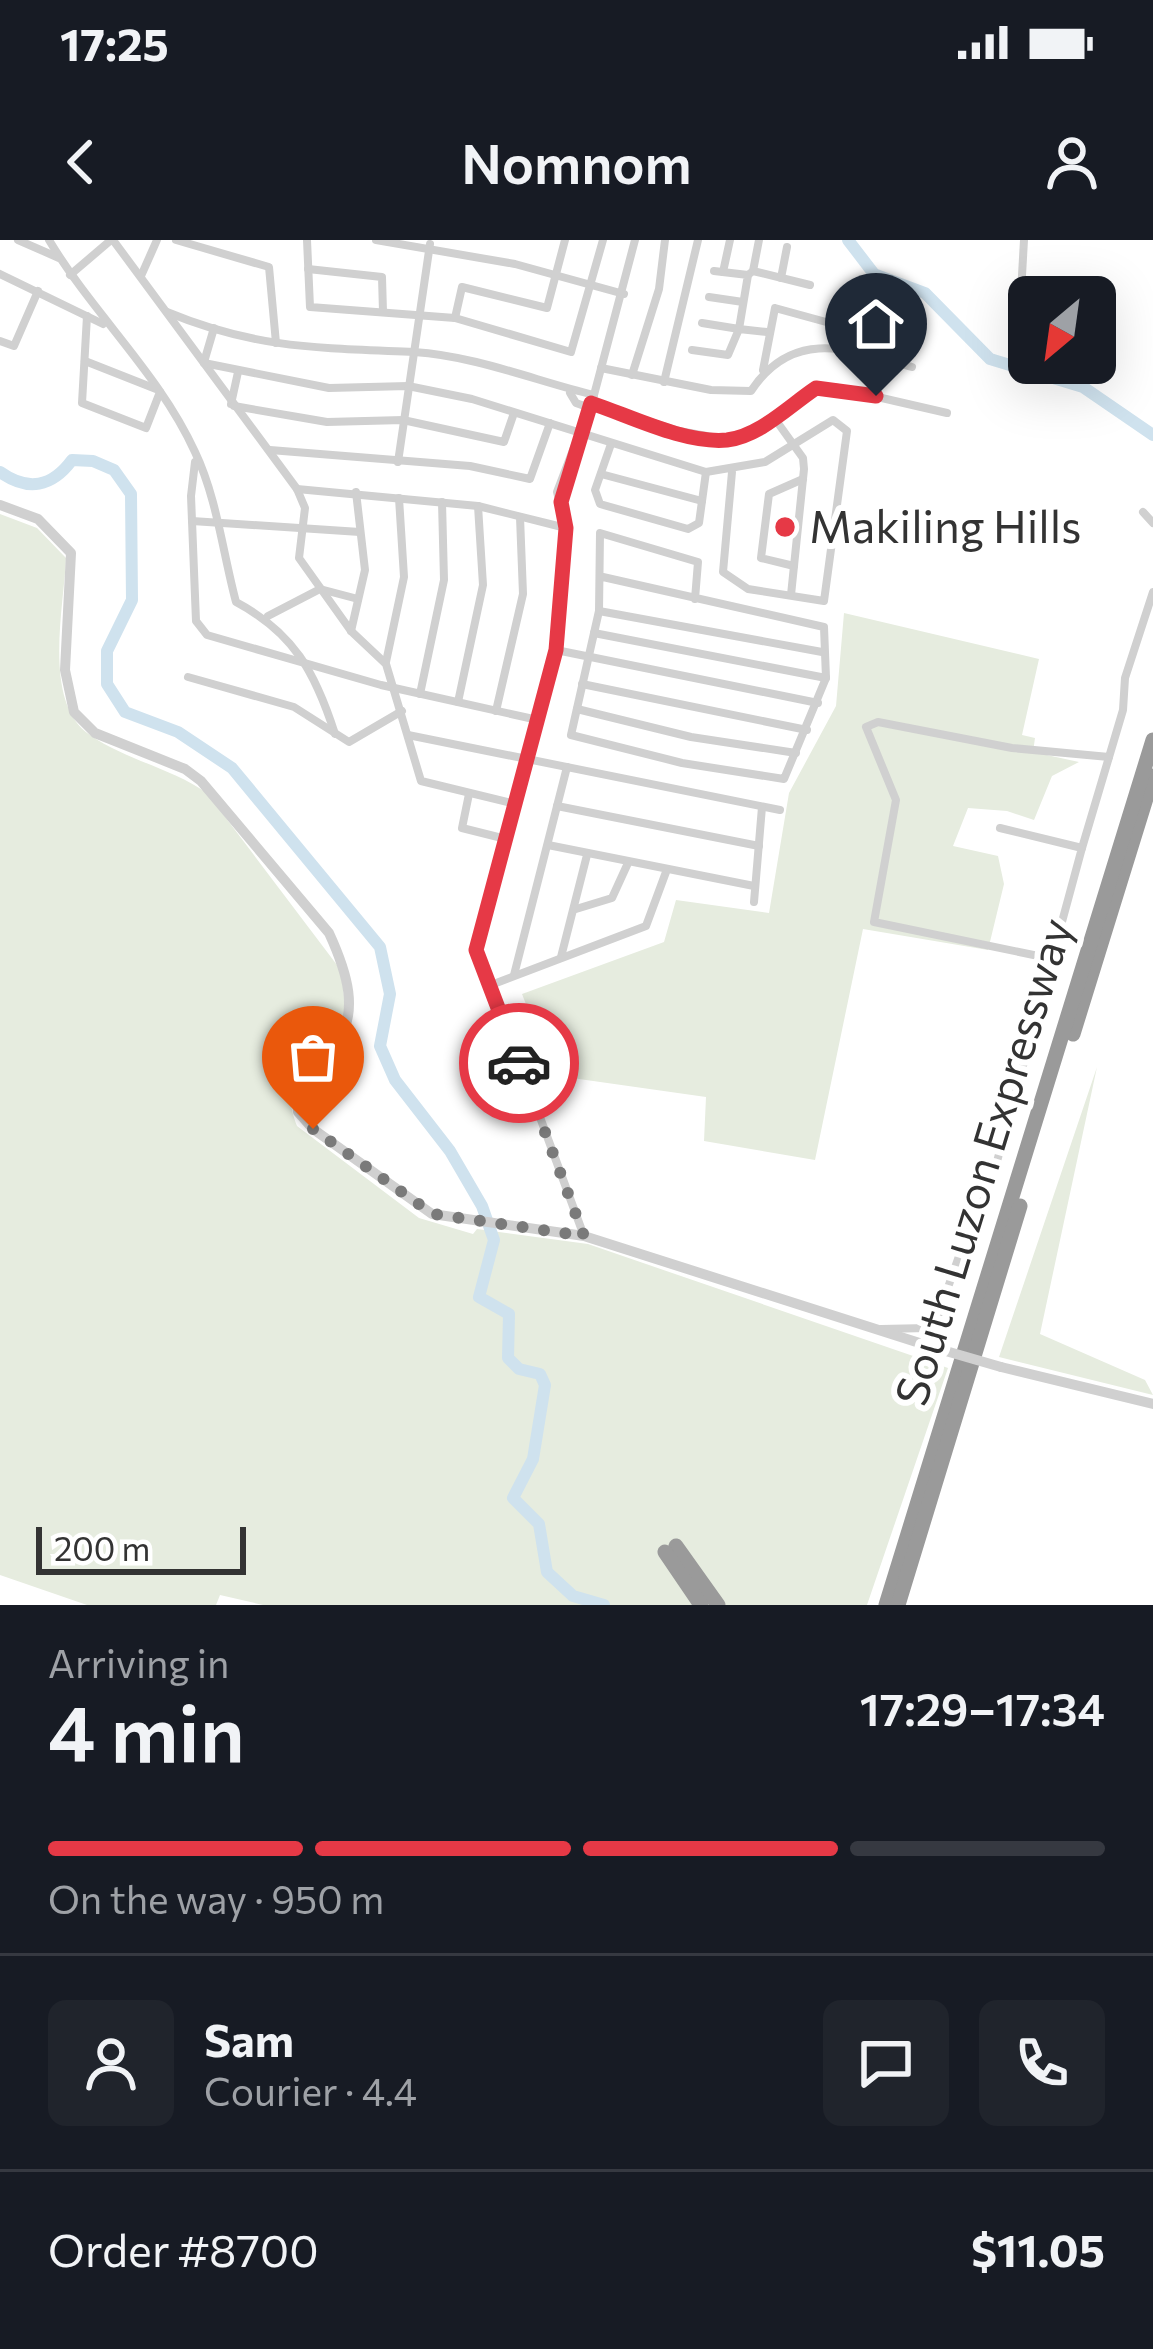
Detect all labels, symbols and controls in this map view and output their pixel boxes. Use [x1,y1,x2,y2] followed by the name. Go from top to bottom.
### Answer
[60,15,169,70] text: 17:25
[48,129,114,195] icon: back
[461,129,692,195] text: Nomnom
[1039,129,1105,195] icon: person
[825,273,927,396] pin
[1008,276,1116,384] north arrow
[1008,276,1116,384] map controls
[843,291,909,357] icon: home
[809,497,1082,552] place label: Makiling Hills
[772,514,798,540] marker: Makiling Hills
[881,911,1082,1411] street label: South Luzon Expressway
[459,1003,579,1123] courier
[262,1006,364,1129] pin
[280,1024,346,1090] icon: bag
[486,1030,552,1096] icon: car
[36,1521,246,1574] scale bar
[54,1527,150,1568] text: 200 m
[48,1638,229,1686] text: Arriving in
[860,1680,1105,1735] text: 17:29–17:34
[48,1683,245,1778] text: 4 min
[48,1874,384,1922] text: On the way · 950 m
[48,2000,174,2126] button: person
[823,2000,949,2126] button: chat
[979,2000,1105,2126] button: phone
[204,2011,294,2066] text: Sam
[204,2066,417,2114] text: Courier · 4.4
[48,2221,319,2276] text: Order #8700
[971,2221,1105,2276] text: $11.05

